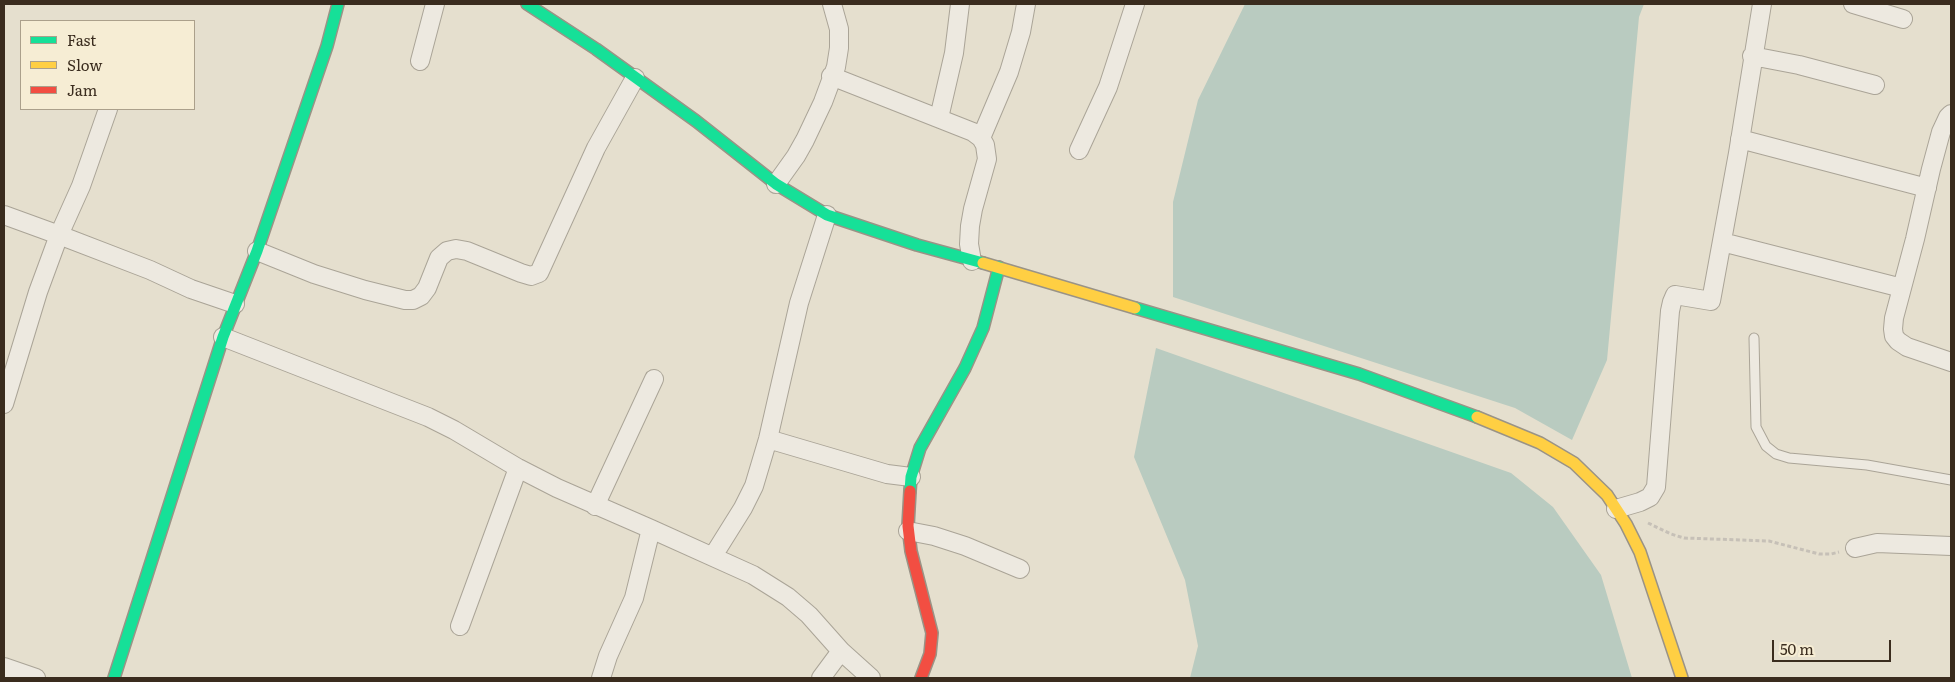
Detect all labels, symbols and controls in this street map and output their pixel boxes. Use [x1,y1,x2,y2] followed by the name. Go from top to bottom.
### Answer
[20,20,195,110] legend
[67,28,96,51] text: Fast
[67,53,102,76] text: Slow
[67,78,97,101] text: Jam
[1775,630,1894,662] scale bar
[1780,637,1814,660] text: 50 m

